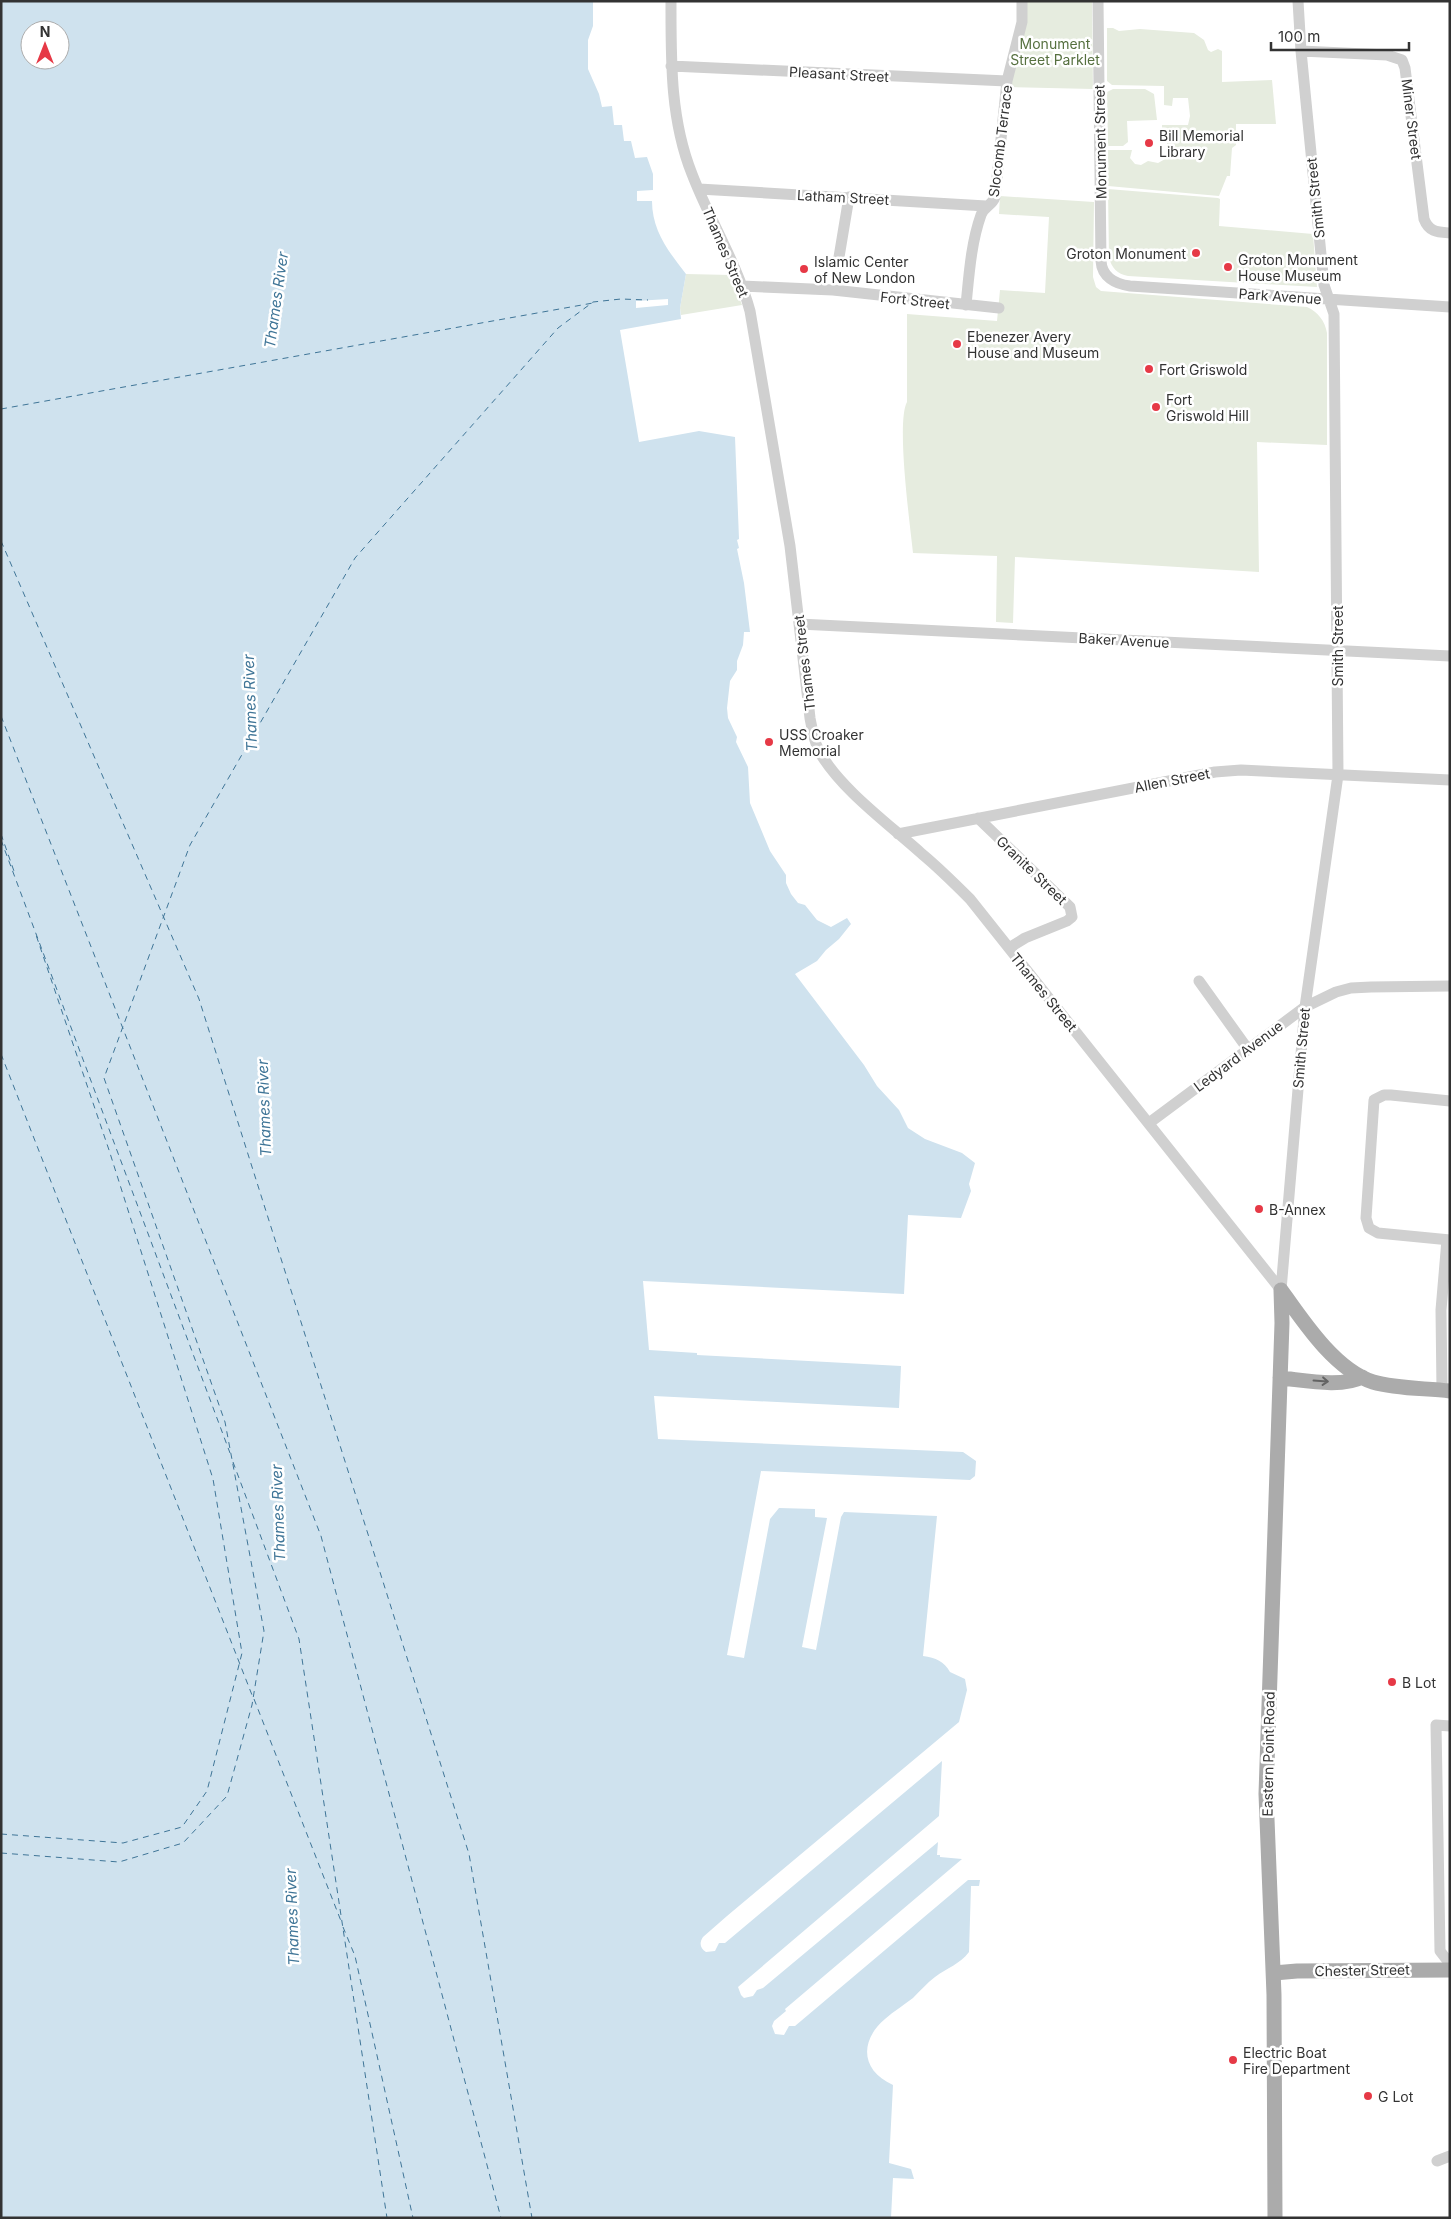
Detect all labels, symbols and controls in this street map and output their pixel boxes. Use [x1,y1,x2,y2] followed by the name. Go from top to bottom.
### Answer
[20,20,70,70] north arrow
[1271,20,1408,52] scale bar
[40,23,50,40] text: N
[1278,27,1320,46] text: 100 m
[1010,35,1100,68] park label: Monument Street Parklet
[789,63,890,85] street label: Pleasant Street
[1399,78,1425,161] street label: Miner Street
[985,84,1015,198] street label: Slocomb Terrace
[1090,84,1109,199] street label: Monument Street
[1159,127,1244,160] place label: Bill Memorial Library
[1143,137,1155,149] marker: Bill Memorial Library
[1302,156,1328,239] street label: Smith Street
[797,186,890,208] street label: Latham Street
[699,204,753,300] street label: Thames Street
[1066,245,1186,262] place label: Groton Monument
[1190,247,1202,259] marker: Groton Monument
[260,250,292,350] water label: Thames River
[1238,251,1358,284] place label: Groton Monument House Museum
[814,253,915,286] place label: Islamic Center of New London
[1222,261,1234,273] marker: Groton Monument House Museum
[798,263,810,275] marker: Islamic Center of New London
[1238,285,1322,307] street label: Park Avenue
[879,288,951,312] street label: Fort Street
[967,328,1099,361] place label: Ebenezer Avery House and Museum
[951,338,963,350] marker: Ebenezer Avery House and Museum
[1159,361,1247,378] place label: Fort Griswold
[1143,363,1155,375] marker: Fort Griswold
[1166,391,1249,424] place label: Fort Griswold Hill
[1150,401,1162,413] marker: Fort Griswold Hill
[1329,605,1346,686] street label: Smith Street
[790,614,818,712] street label: Thames Street
[1078,629,1170,651] street label: Baker Avenue
[239,654,261,752] water label: Thames River
[779,726,864,759] place label: USS Croaker Memorial
[763,736,775,748] marker: USS Croaker Memorial
[1133,764,1211,796] street label: Allen Street
[993,832,1071,908] street label: Granite Street
[1007,949,1081,1035] street label: Thames Street
[1289,1007,1313,1089] street label: Smith Street
[1190,1017,1286,1095] street label: Ledyard Avenue
[253,1059,275,1157] water label: Thames River
[1269,1201,1326,1218] place label: B-Annex
[1253,1203,1265,1215] marker: B-Annex
[1313,1377,1329,1386] one-way arrow
[267,1464,289,1562] water label: Thames River
[1402,1674,1436,1691] place label: B Lot
[1386,1676,1398,1688] marker: B Lot
[1258,1691,1278,1817] street label: Eastern Point Road
[281,1868,303,1966] water label: Thames River
[1314,1961,1410,1979] street label: Chester Street
[1243,2044,1350,2077] place label: Electric Boat Fire Department
[1227,2054,1239,2066] marker: Electric Boat Fire Department
[1378,2088,1414,2105] place label: G Lot
[1362,2090,1374,2102] marker: G Lot

